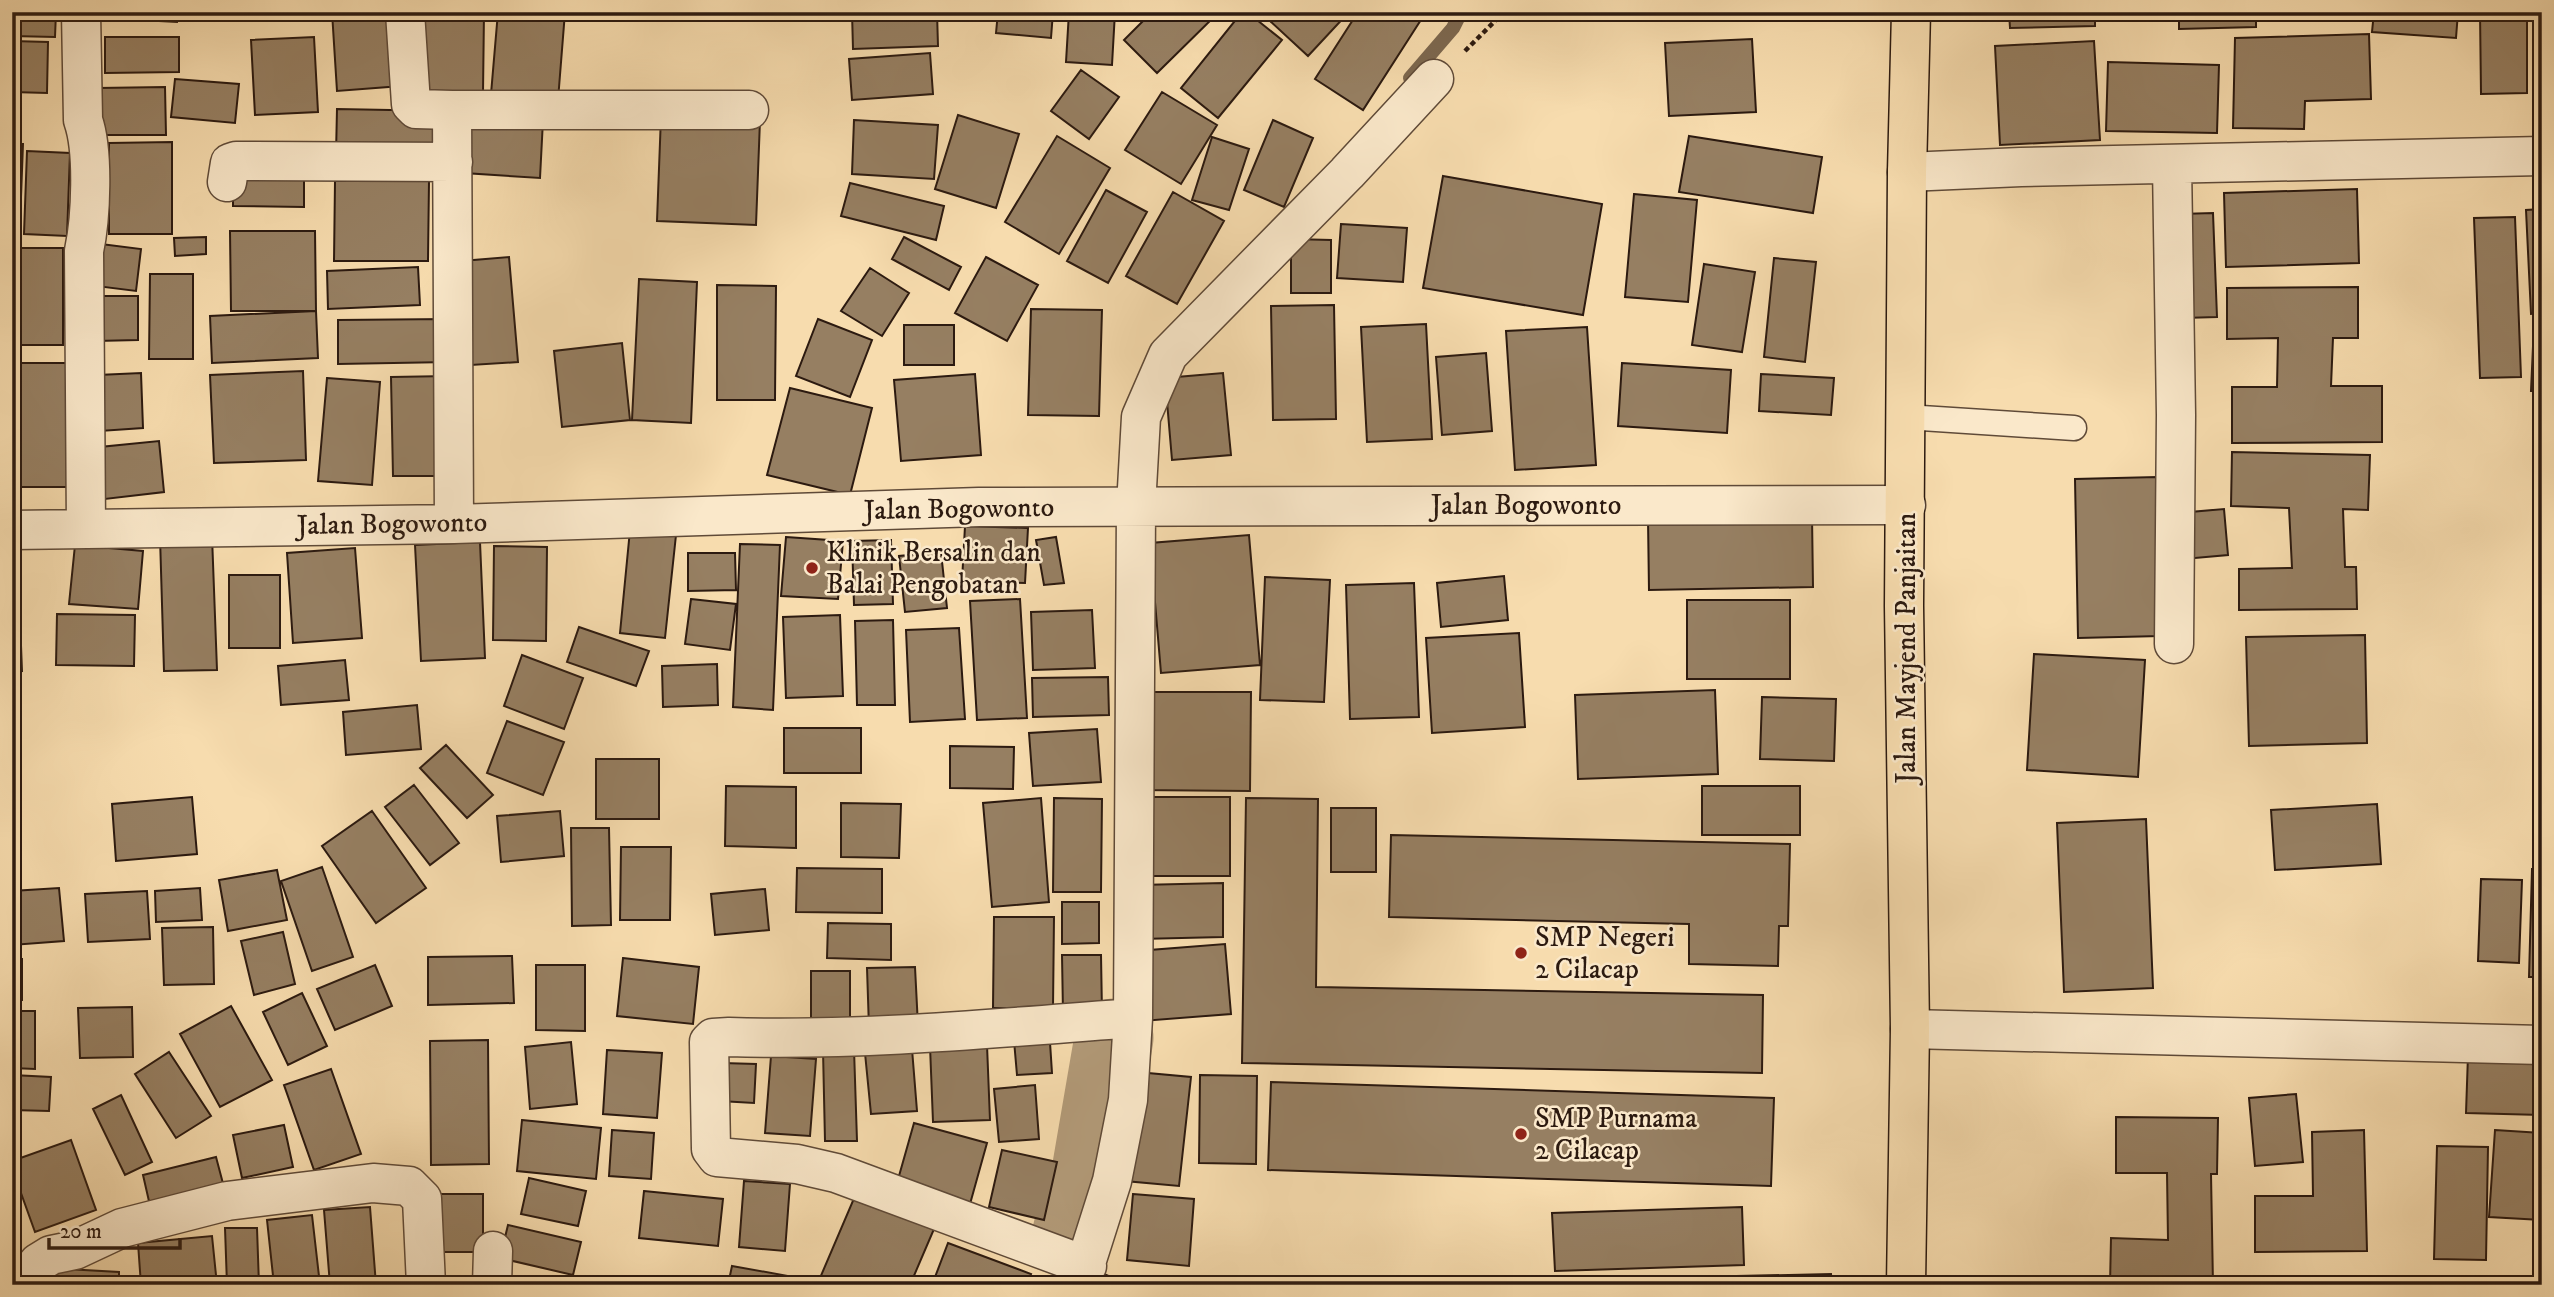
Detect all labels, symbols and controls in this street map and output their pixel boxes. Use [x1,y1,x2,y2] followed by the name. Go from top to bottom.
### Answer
[1428,488,1621,523] street label: Jalan Bogowonto
[860,490,1055,528] street label: Jalan Bogowonto
[293,505,488,543] street label: Jalan Bogowonto
[1889,512,1924,786] street label: Jalan Mayjend Panjaitan
[826,535,1041,602] place label: Klinik Bersalin dan Balai Pengobatan
[804,560,820,576] marker: Klinik Bersalin dan Balai Pengobatan
[1535,920,1674,987] place label: SMP Negeri 2 Cilacap
[1513,945,1529,961] marker: SMP Negeri 2 Cilacap
[1535,1101,1697,1168] place label: SMP Purnama 2 Cilacap
[1513,1126,1529,1142] marker: SMP Purnama 2 Cilacap
[49,1206,180,1250] scale bar
[60,1219,102,1245] text: 20 m

